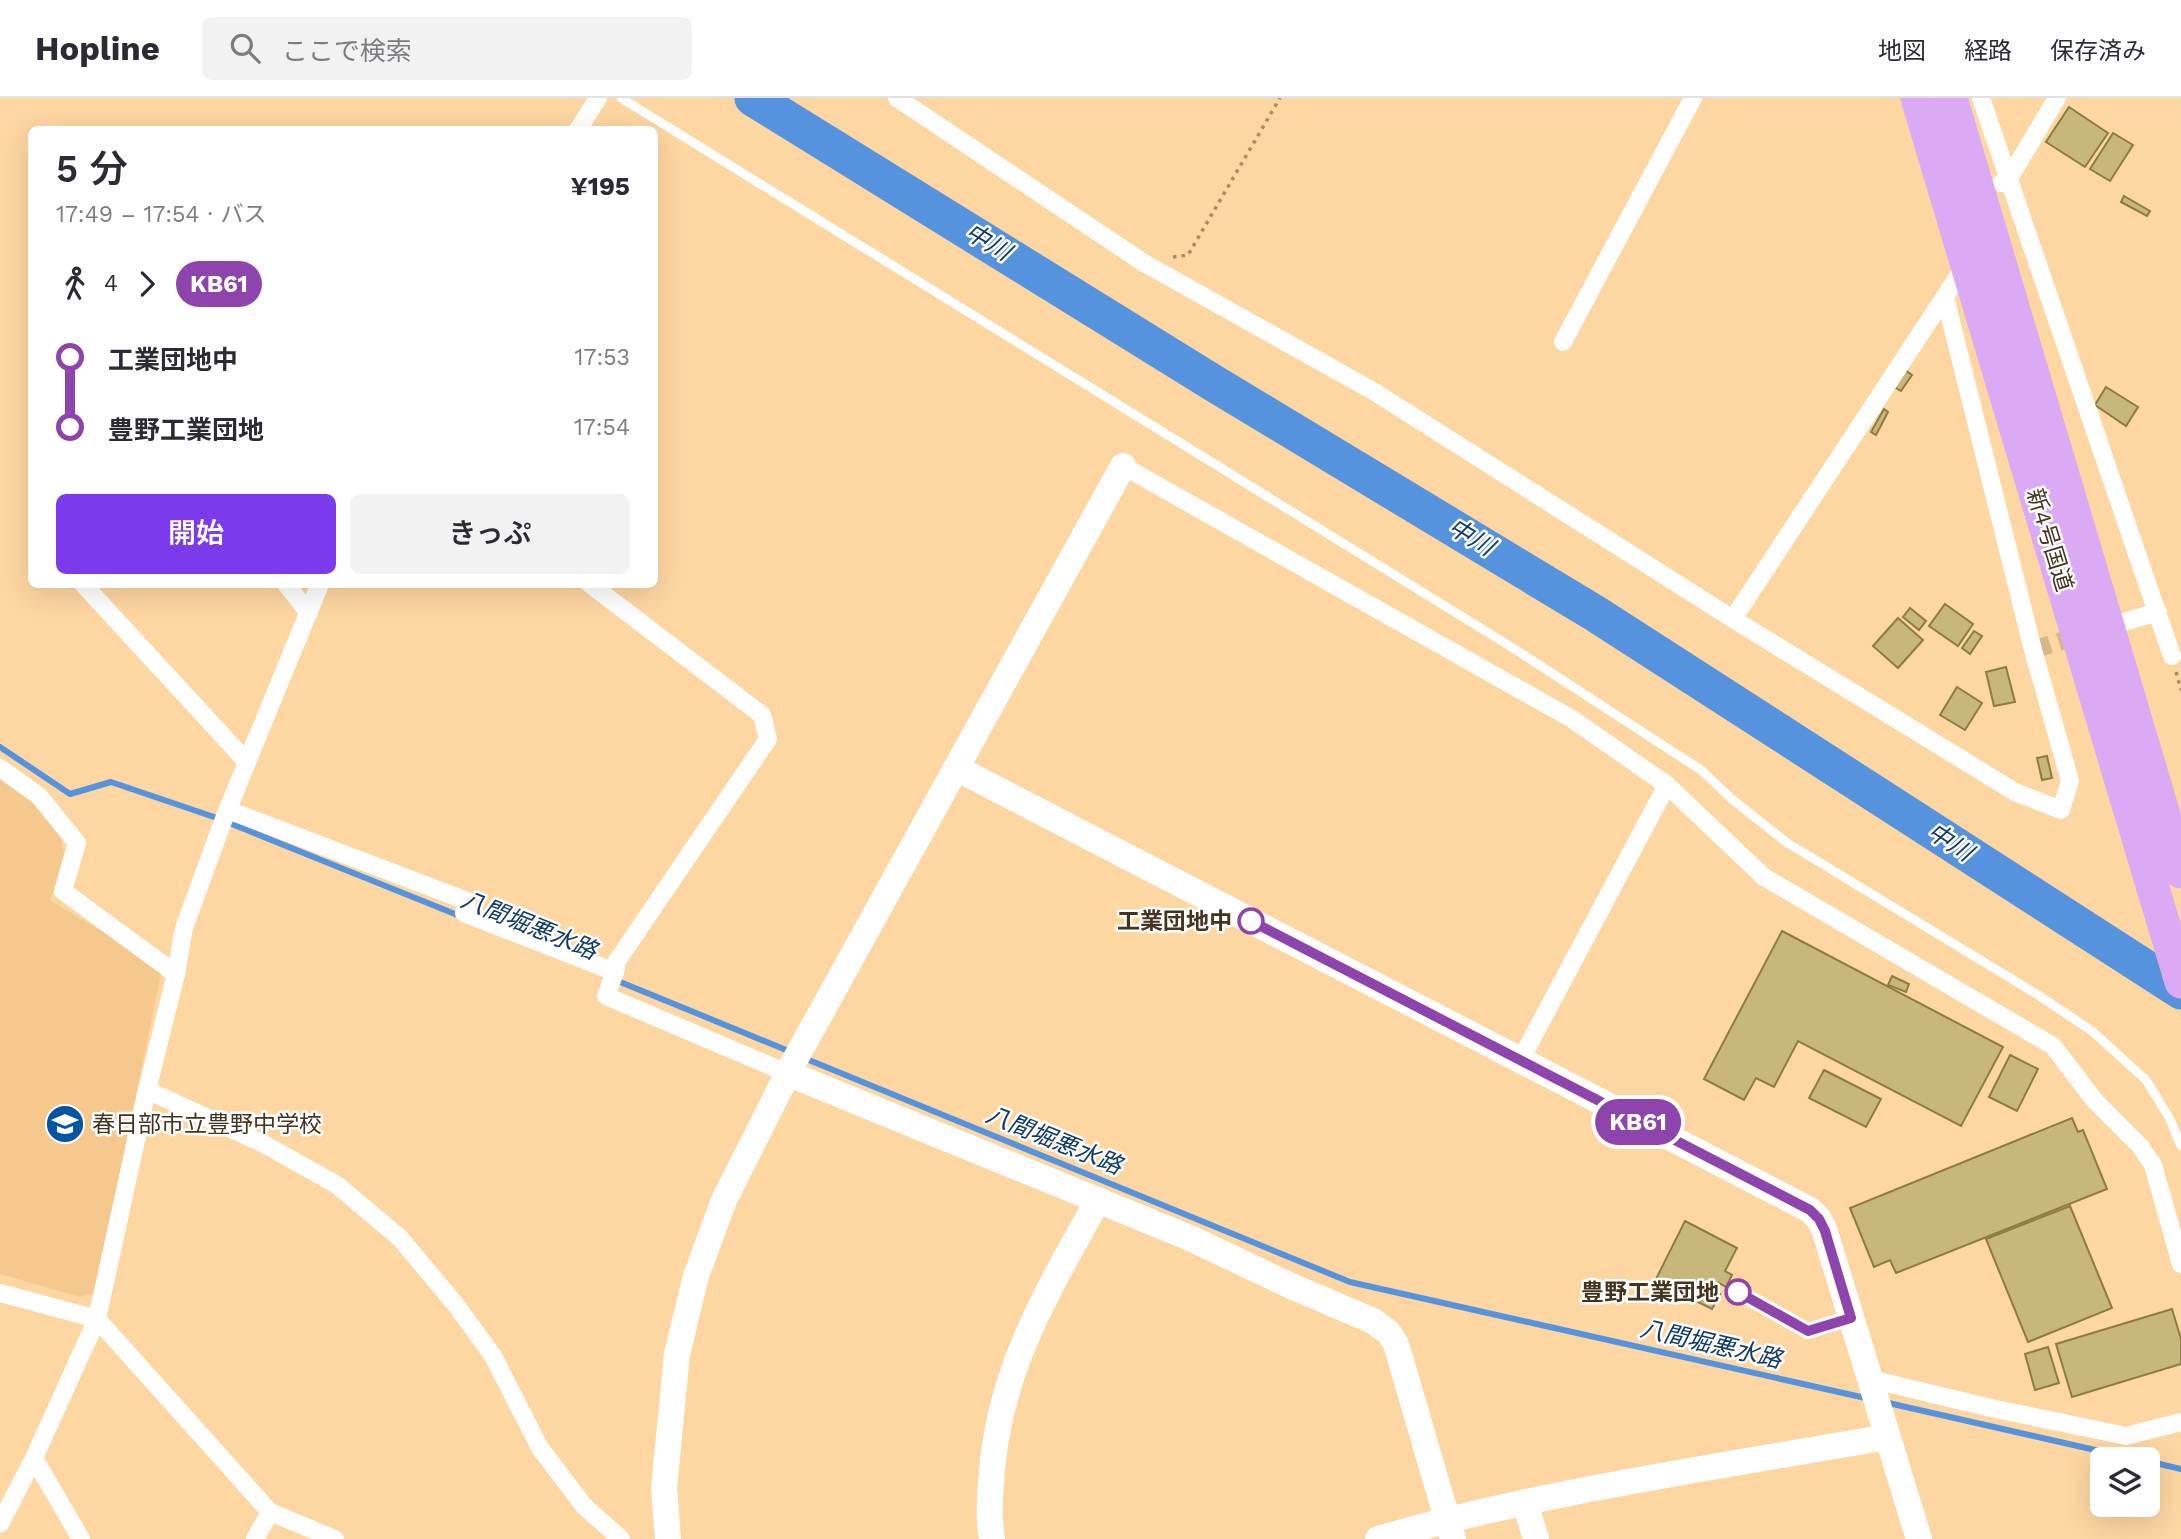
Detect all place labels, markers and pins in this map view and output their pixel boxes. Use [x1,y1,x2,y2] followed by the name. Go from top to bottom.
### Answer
[1117,908,1232,935] place label: 工業団地中
[1238,908,1264,934] marker: 工業団地中
[44,1103,86,1145] school or university icon: 春日部市立豊野中学校
[92,1111,322,1138] place label: 春日部市立豊野中学校
[1581,1279,1719,1306] place label: 豊野工業団地
[1725,1279,1751,1305] marker: 豊野工業団地

